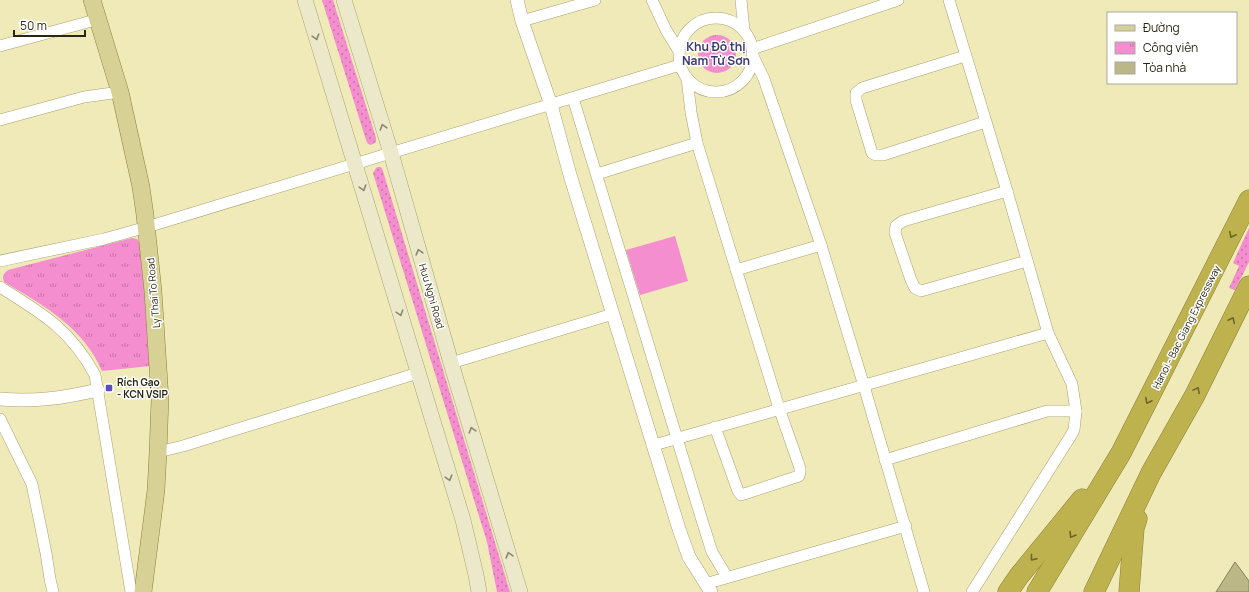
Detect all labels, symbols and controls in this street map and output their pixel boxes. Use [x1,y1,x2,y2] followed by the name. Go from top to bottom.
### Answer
[14,12,85,38] scale bar
[1107,12,1237,84] legend
[20,17,47,34] text: 50 m
[1143,19,1180,36] text: Đường
[311,34,320,41] one-way arrow
[682,38,750,69] district label: Khu Đô thị Nam Từ Sơn
[1143,39,1198,56] text: Công viên
[1143,59,1186,76] text: Tòa nhà
[379,123,388,130] one-way arrow
[358,185,367,192] one-way arrow
[1229,231,1236,238] one-way arrow
[416,248,424,255] one-way arrow
[143,257,163,329] street label: Ly Thai To Road
[416,262,448,330] street label: Huu Nghi Road
[1149,262,1224,391] street label: Hanoi - Bac Giang Expressway
[395,309,404,316] one-way arrow
[1228,317,1235,325] one-way arrow
[117,375,169,401] place label: Rích Gạo - KCN VSIP
[104,383,114,393] marker: Rích Gạo - KCN VSIP
[1192,387,1200,394] one-way arrow
[1145,397,1153,405] one-way arrow
[468,427,476,434] one-way arrow
[445,474,453,481] one-way arrow
[1069,531,1077,538] one-way arrow
[505,551,514,558] one-way arrow
[1031,554,1038,561] one-way arrow

